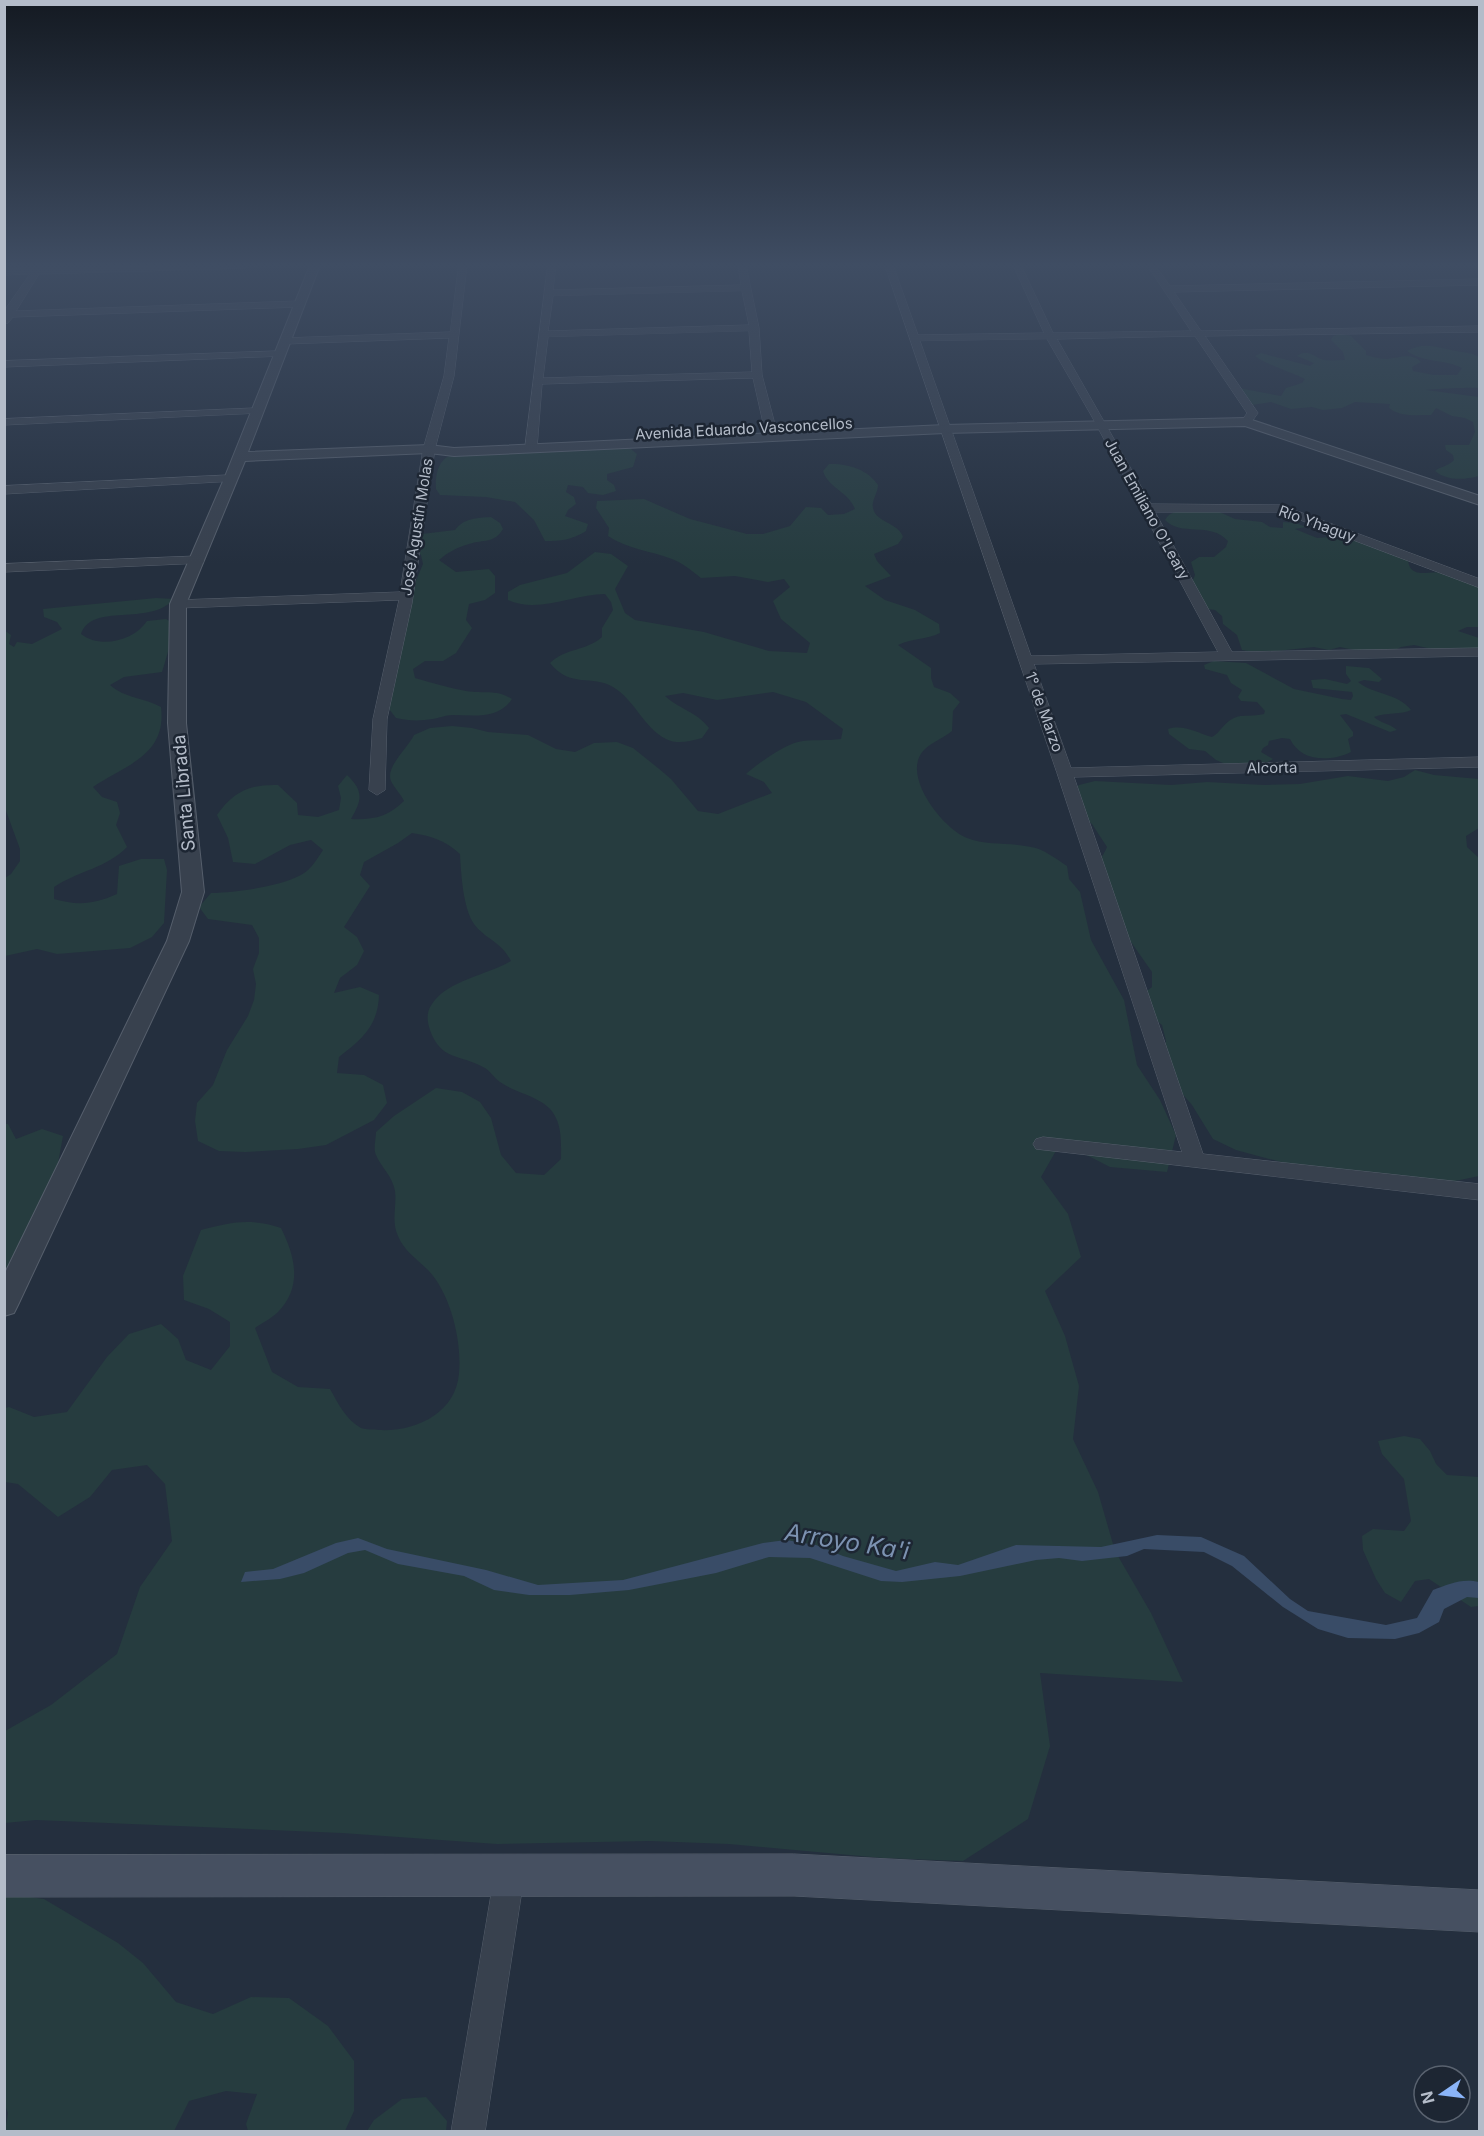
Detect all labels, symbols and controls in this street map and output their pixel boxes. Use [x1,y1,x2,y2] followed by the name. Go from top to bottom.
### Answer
[635,413,853,444] street label: Avenida Eduardo Vasconcellos
[1101,435,1194,583] street label: Juan Emiliano O'Leary
[396,457,437,597] street label: José Agustín Molas
[1276,501,1359,546] street label: Río Yhaguy
[1021,669,1068,755] street label: 1° de Marzo
[168,734,199,852] street label: Santa Librada
[1246,758,1298,777] street label: Alcorta
[782,1517,913,1566] water label: Arroyo Ka'i
[1412,2064,1472,2124] north arrow
[1416,2089,1439,2106] text: N

